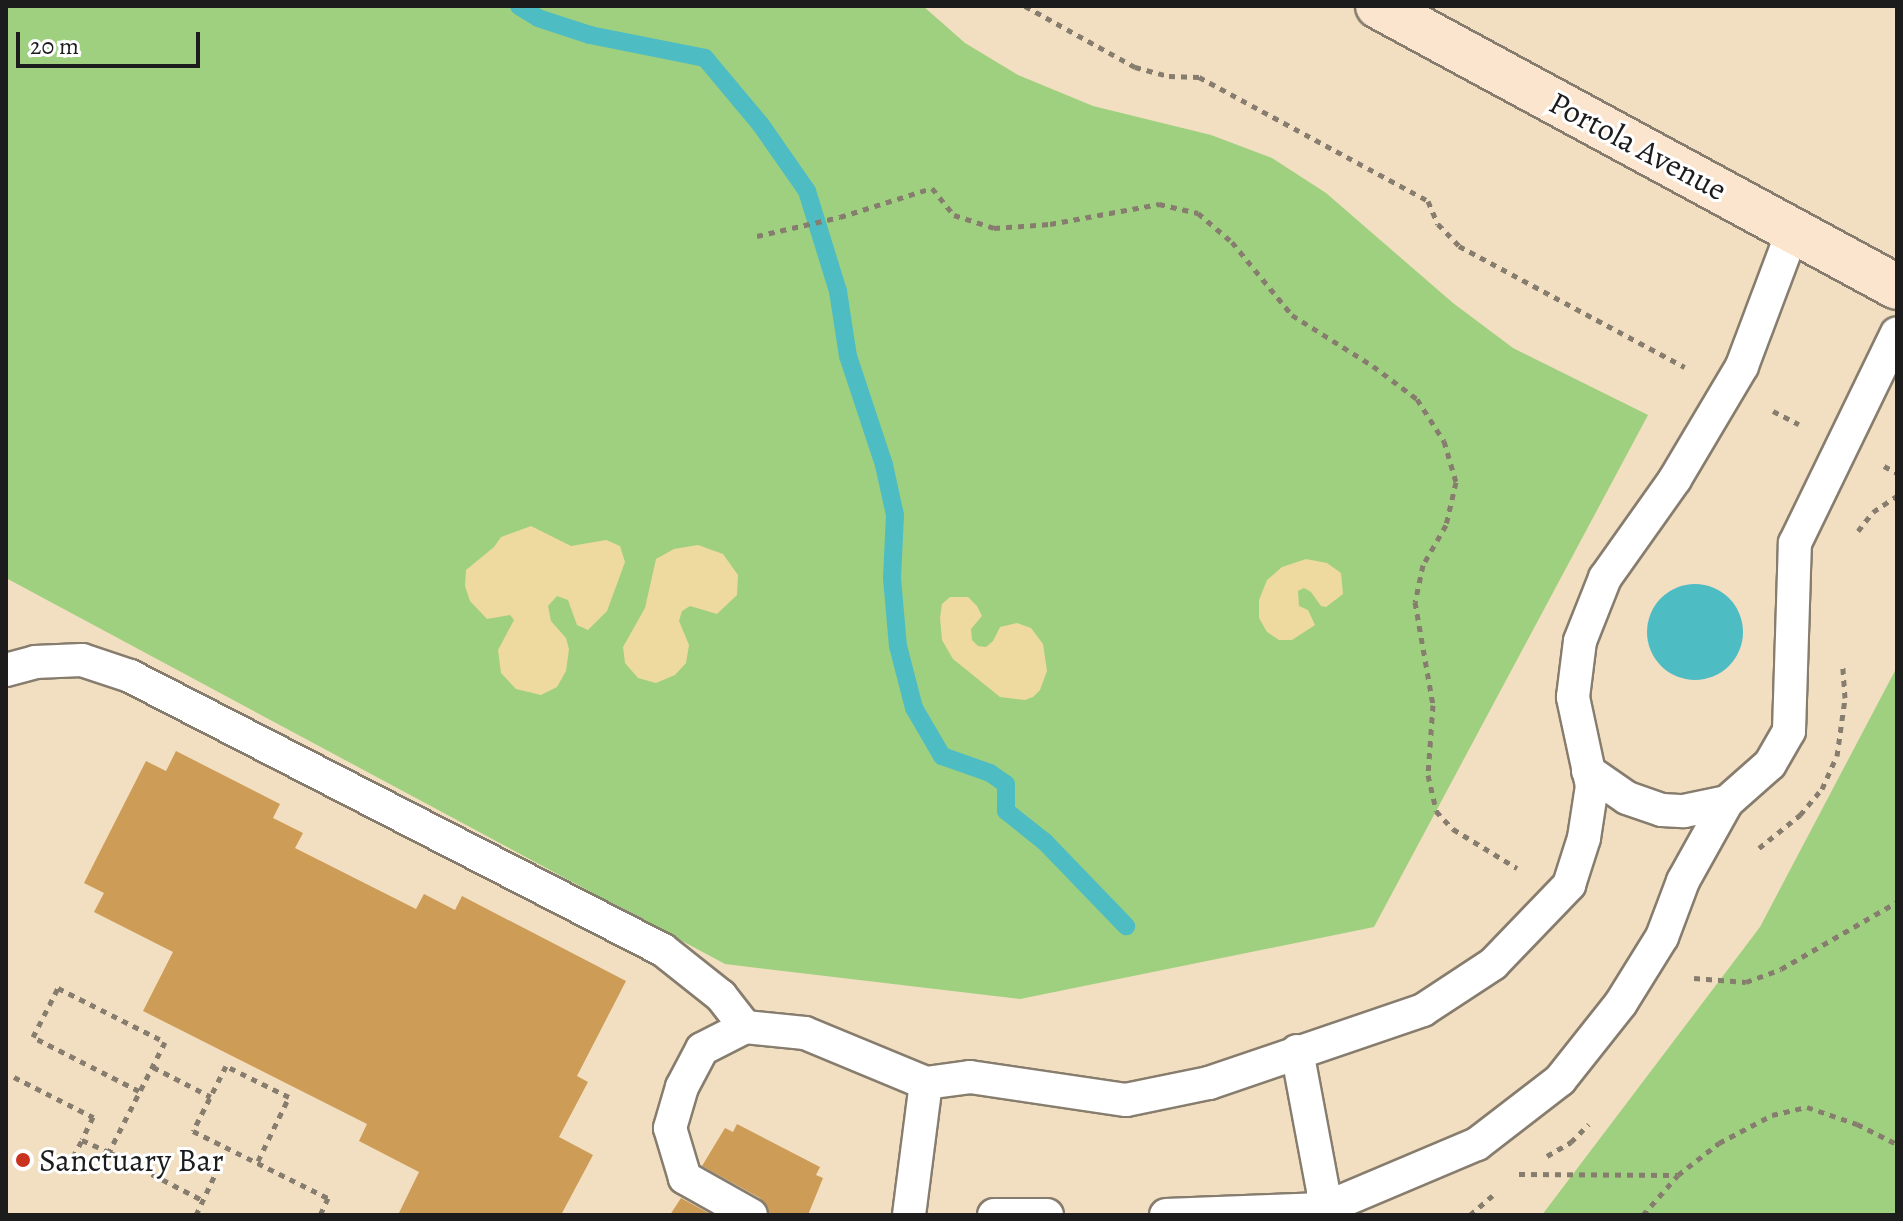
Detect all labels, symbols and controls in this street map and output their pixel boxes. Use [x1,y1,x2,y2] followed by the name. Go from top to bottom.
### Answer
[20,16,204,66] scale bar
[30,30,79,62] text: 20 m
[1543,83,1733,209] street label: Portola Avenue
[39,1141,224,1179] place label: Sanctuary Bar
[14,1151,32,1169] marker: Sanctuary Bar

